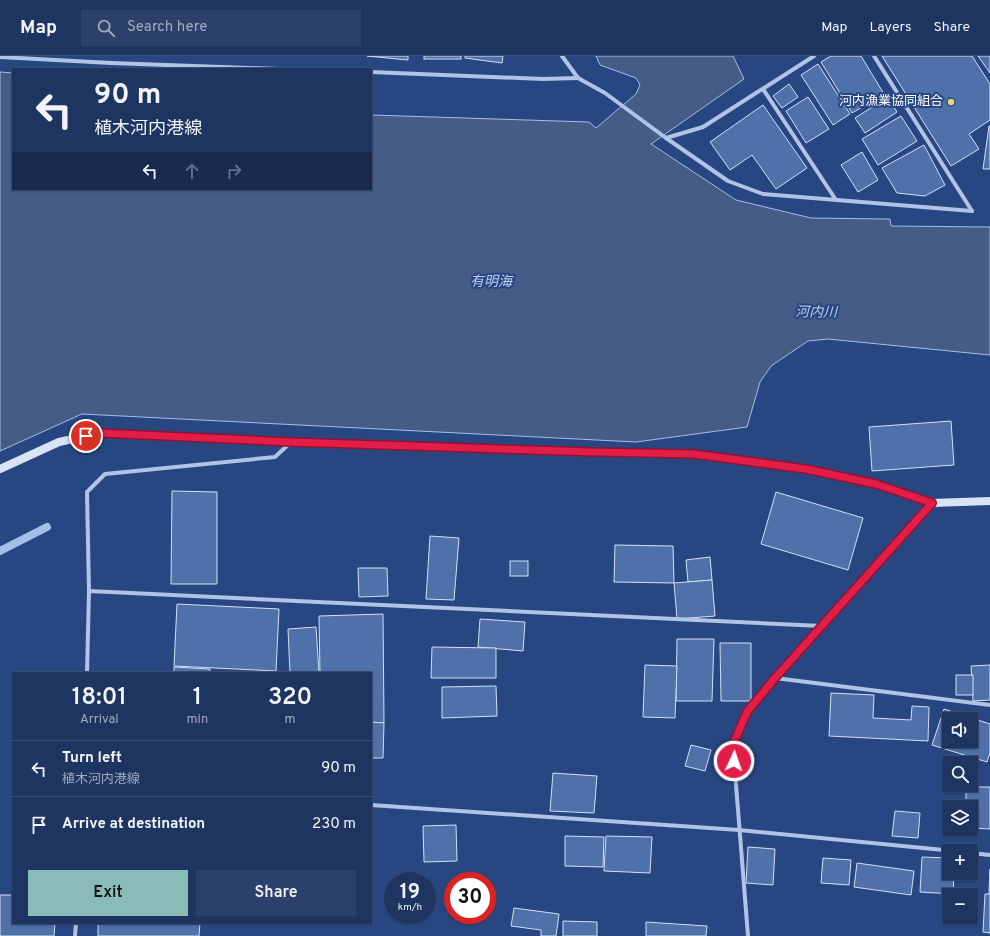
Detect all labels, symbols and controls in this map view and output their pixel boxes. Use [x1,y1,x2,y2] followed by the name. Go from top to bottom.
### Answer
[81,10,361,46] search box
[20,16,57,40] text: Map
[95,17,117,39] icon: search
[127,18,207,37] text: Search here
[821,19,847,36] text: Map
[869,19,911,36] text: Layers
[933,19,970,36] text: Share
[94,78,161,114] text: 90 m
[28,84,80,136] icon: left
[839,93,943,110] place label: 河内漁業協同組合
[946,97,956,107] marker: 河内漁業協同組合
[94,118,202,141] text: 植木河内港線
[139,160,161,182] icon: left
[181,160,203,182] icon: ahead
[223,160,245,182] icon: right
[470,274,514,291] water label: 有明海
[795,304,839,322] water label: 河内川
[69,419,103,453] pin
[75,425,97,447] icon: arrive
[72,683,127,713] text: 18:01
[193,683,202,713] text: 1
[268,683,312,713] text: 320
[80,712,119,728] text: Arrival
[187,712,208,728] text: min
[285,712,296,728] text: m
[942,712,978,924] map controls
[942,712,978,748] button: sound
[713,740,755,782] position arrow
[62,749,122,768] text: Turn left
[942,756,978,792] button: search
[28,758,50,780] icon: left
[321,759,356,778] text: 90 m
[62,772,140,788] text: 植木河内港線
[942,800,978,836] button: layers
[28,814,50,836] icon: arrive
[62,815,205,834] text: Arrive at destination
[312,815,356,834] text: 230 m
[942,844,978,880] button: +
[28,870,188,916] button: Exit
[196,870,356,916] button: Share
[444,872,496,924] speed limit sign: 30
[400,880,420,906] text: 19
[942,888,978,924] button: −
[398,901,422,914] text: km/h

